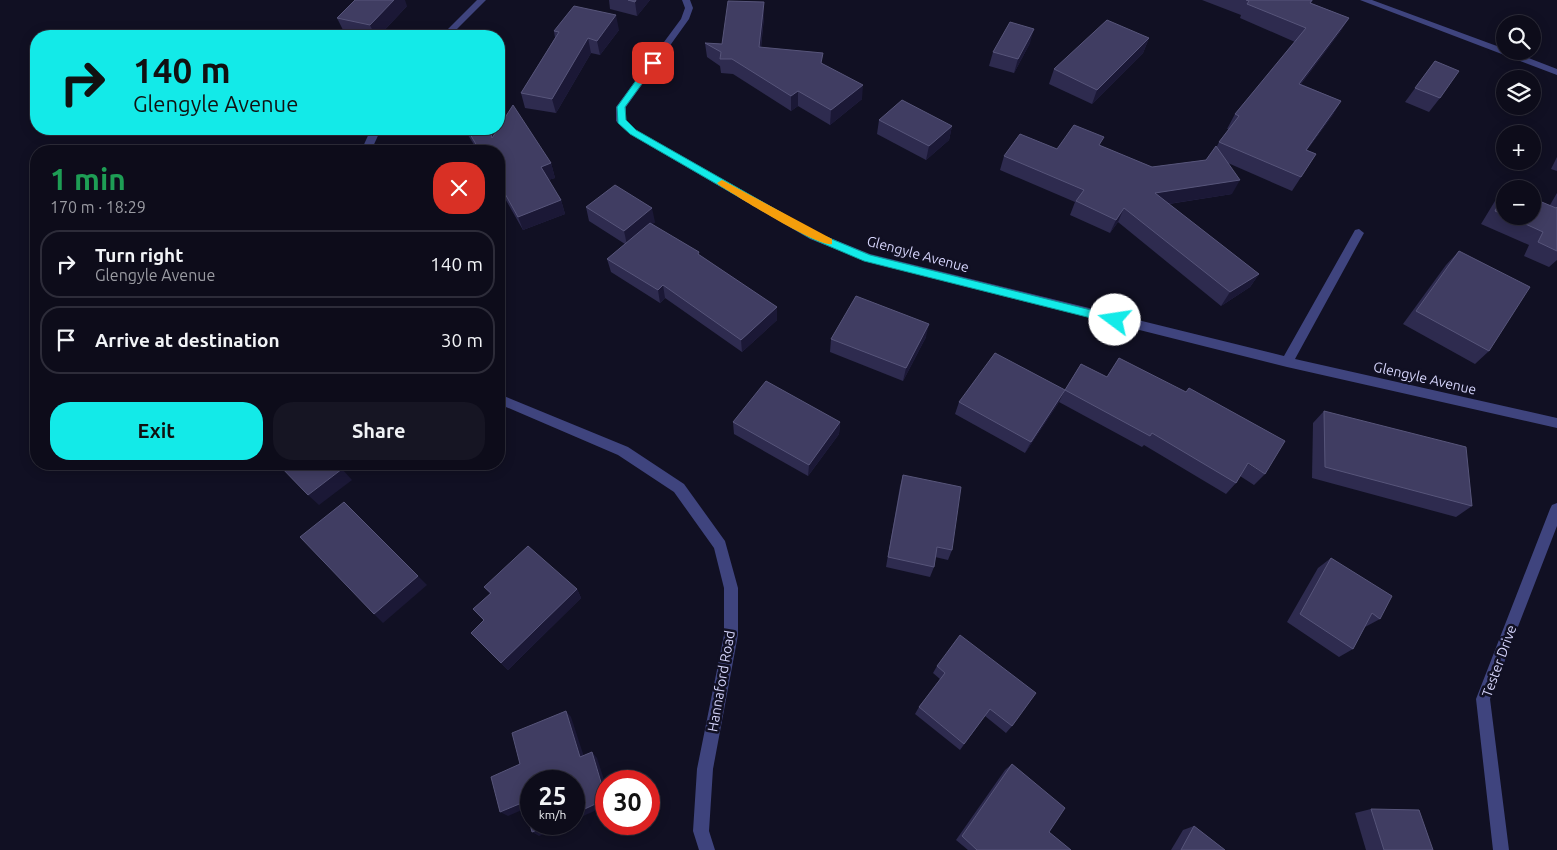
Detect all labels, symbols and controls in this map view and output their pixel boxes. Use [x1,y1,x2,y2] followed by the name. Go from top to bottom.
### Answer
[1496,15,1541,225] map controls
[1496,15,1541,60] button: search
[632,42,674,84] pin
[639,49,667,77] icon: arrive
[50,50,115,115] icon: right
[133,50,231,90] text: 140 m
[1496,70,1541,115] button: layers
[133,91,298,116] text: Glengyle Avenue
[1496,125,1541,170] button: +
[50,162,126,196] text: 1 min
[433,162,485,214] button: close
[1496,180,1541,225] button: −
[50,198,146,216] text: 170 m · 18:29
[865,233,971,275] street label: Glengyle Avenue
[95,244,183,266] text: Turn right
[52,250,80,278] icon: right
[430,253,483,275] text: 140 m
[95,266,215,284] text: Glengyle Avenue
[1088,293,1140,345] position arrow
[52,326,80,354] icon: arrive
[95,329,280,351] text: Arrive at destination
[441,329,483,351] text: 30 m
[1372,358,1478,398] street label: Glengyle Avenue
[50,402,263,460] button: Exit
[273,402,485,460] button: Share
[1479,623,1519,699] street label: Tester Drive
[704,629,738,733] street label: Hannaford Road
[595,770,660,835] speed limit sign: 30
[538,782,567,810] text: 25
[539,808,566,821] text: km/h

